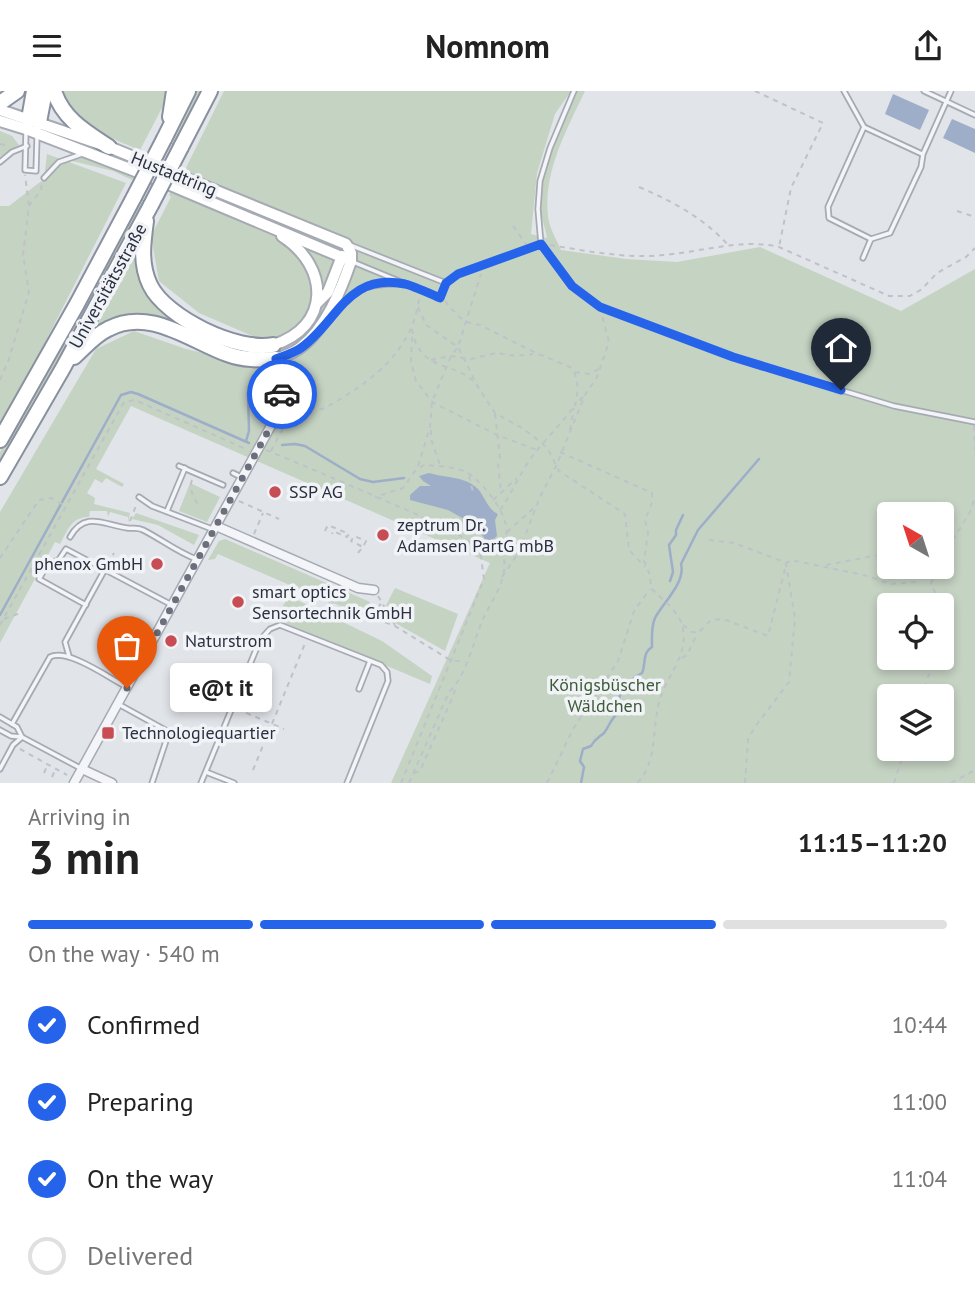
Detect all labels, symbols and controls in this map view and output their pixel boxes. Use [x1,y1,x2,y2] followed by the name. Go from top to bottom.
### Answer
[425,25,550,67] text: Nomnom
[28,27,66,65] icon: menu
[909,27,947,65] icon: share
[128,146,221,201] street label: Hustadtring
[64,219,152,352] street label: Universitätsstraße
[811,318,871,390] pin
[822,329,860,367] icon: home
[247,359,317,429] courier
[263,375,301,413] icon: car
[289,480,343,503] place label: SSP AG
[267,484,283,500] marker: SSP AG
[877,502,954,579] north arrow
[877,502,954,761] map controls
[397,513,554,557] place label: zeptrum Dr. Adamsen PartG mbB
[375,527,391,543] marker: zeptrum Dr. Adamsen PartG mbB
[34,552,143,575] place label: phenox GmbH
[149,556,165,572] marker: phenox GmbH
[252,580,412,624] place label: smart optics Sensortechnik GmbH
[877,593,954,670] button: locate
[230,594,246,610] marker: smart optics Sensortechnik GmbH
[97,616,157,688] pin
[108,627,146,665] icon: bag
[185,629,272,652] place label: Naturstrom
[163,633,179,649] marker: Naturstrom
[169,663,270,713] callout: e@t it
[189,673,253,702] text: e@t it
[549,673,661,717] park label: Königsbüscher Wäldchen
[877,684,954,761] button: layers
[122,721,276,744] place label: Technologiequartier
[100,725,116,741] marker: Technologiequartier
[28,802,130,831] text: Arriving in
[798,826,947,859] text: 11:15–11:20
[28,827,140,887] text: 3 min
[28,939,220,968] text: On the way · 540 m
[28,1006,66,1044] icon: check
[87,1008,200,1041] text: Confirmed
[892,1010,947,1039] text: 10:44
[28,1083,66,1121] icon: check
[87,1085,194,1118] text: Preparing
[892,1087,947,1116] text: 11:00
[28,1160,66,1198] icon: check
[87,1162,213,1195] text: On the way
[892,1164,947,1193] text: 11:04
[87,1239,193,1272] text: Delivered

